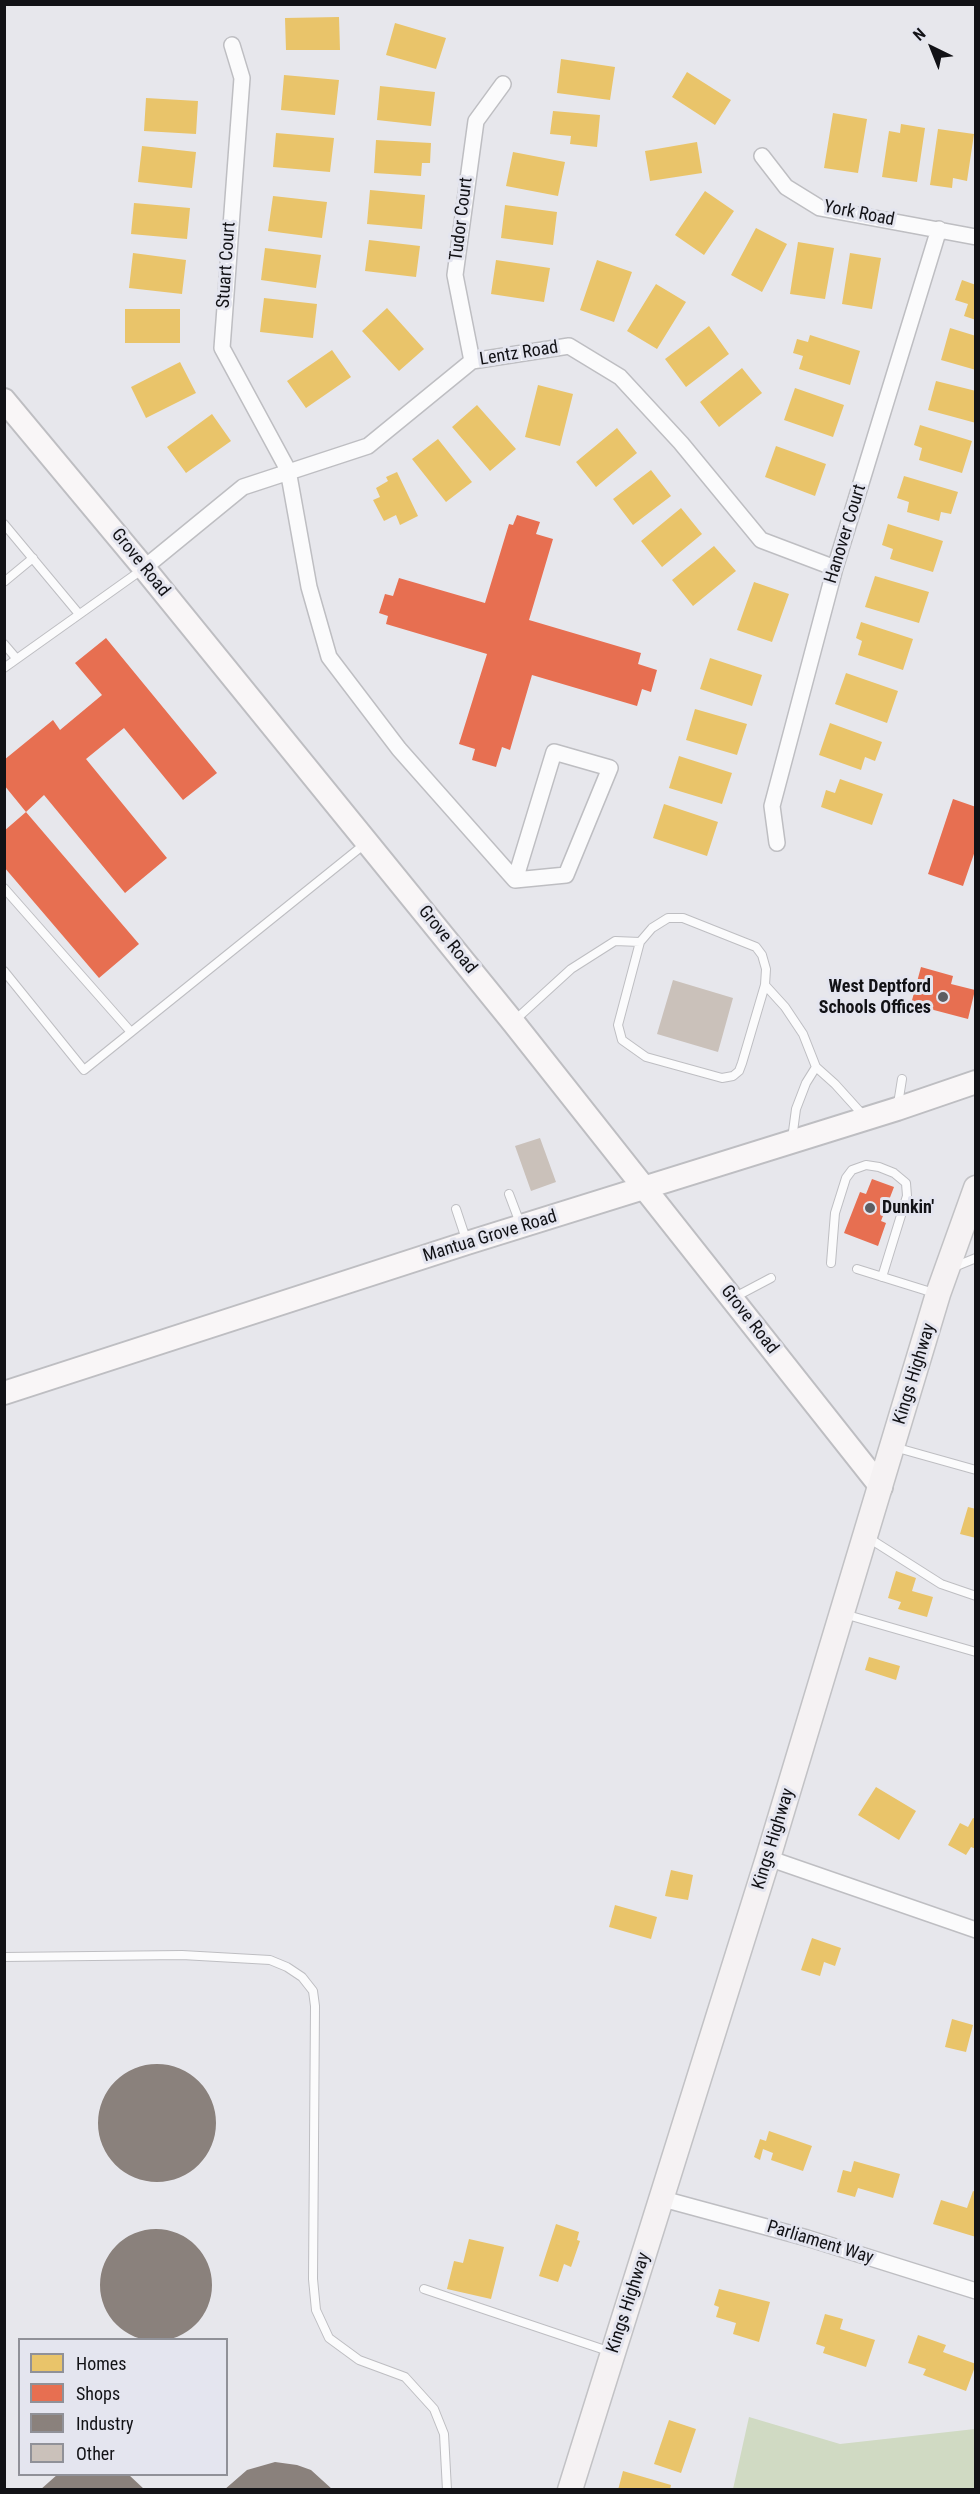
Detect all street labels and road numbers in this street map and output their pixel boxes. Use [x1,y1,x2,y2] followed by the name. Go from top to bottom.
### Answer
[446,176,478,262] street label: Tudor Court
[822,197,896,231] street label: York Road
[213,221,241,309] street label: Stuart Court
[478,337,560,371] street label: Lentz Road
[821,482,871,586] street label: Hanover Court
[106,525,174,601] street label: Grove Road
[413,902,481,978] street label: Grove Road
[420,1206,560,1268] street label: Mantua Grove Road
[716,1281,782,1359] street label: Grove Road
[889,1321,941,1427] street label: Kings Highway
[748,1786,800,1892] street label: Kings Highway
[764,2217,876,2269] street label: Parliament Way
[603,2250,655,2356] street label: Kings Highway

